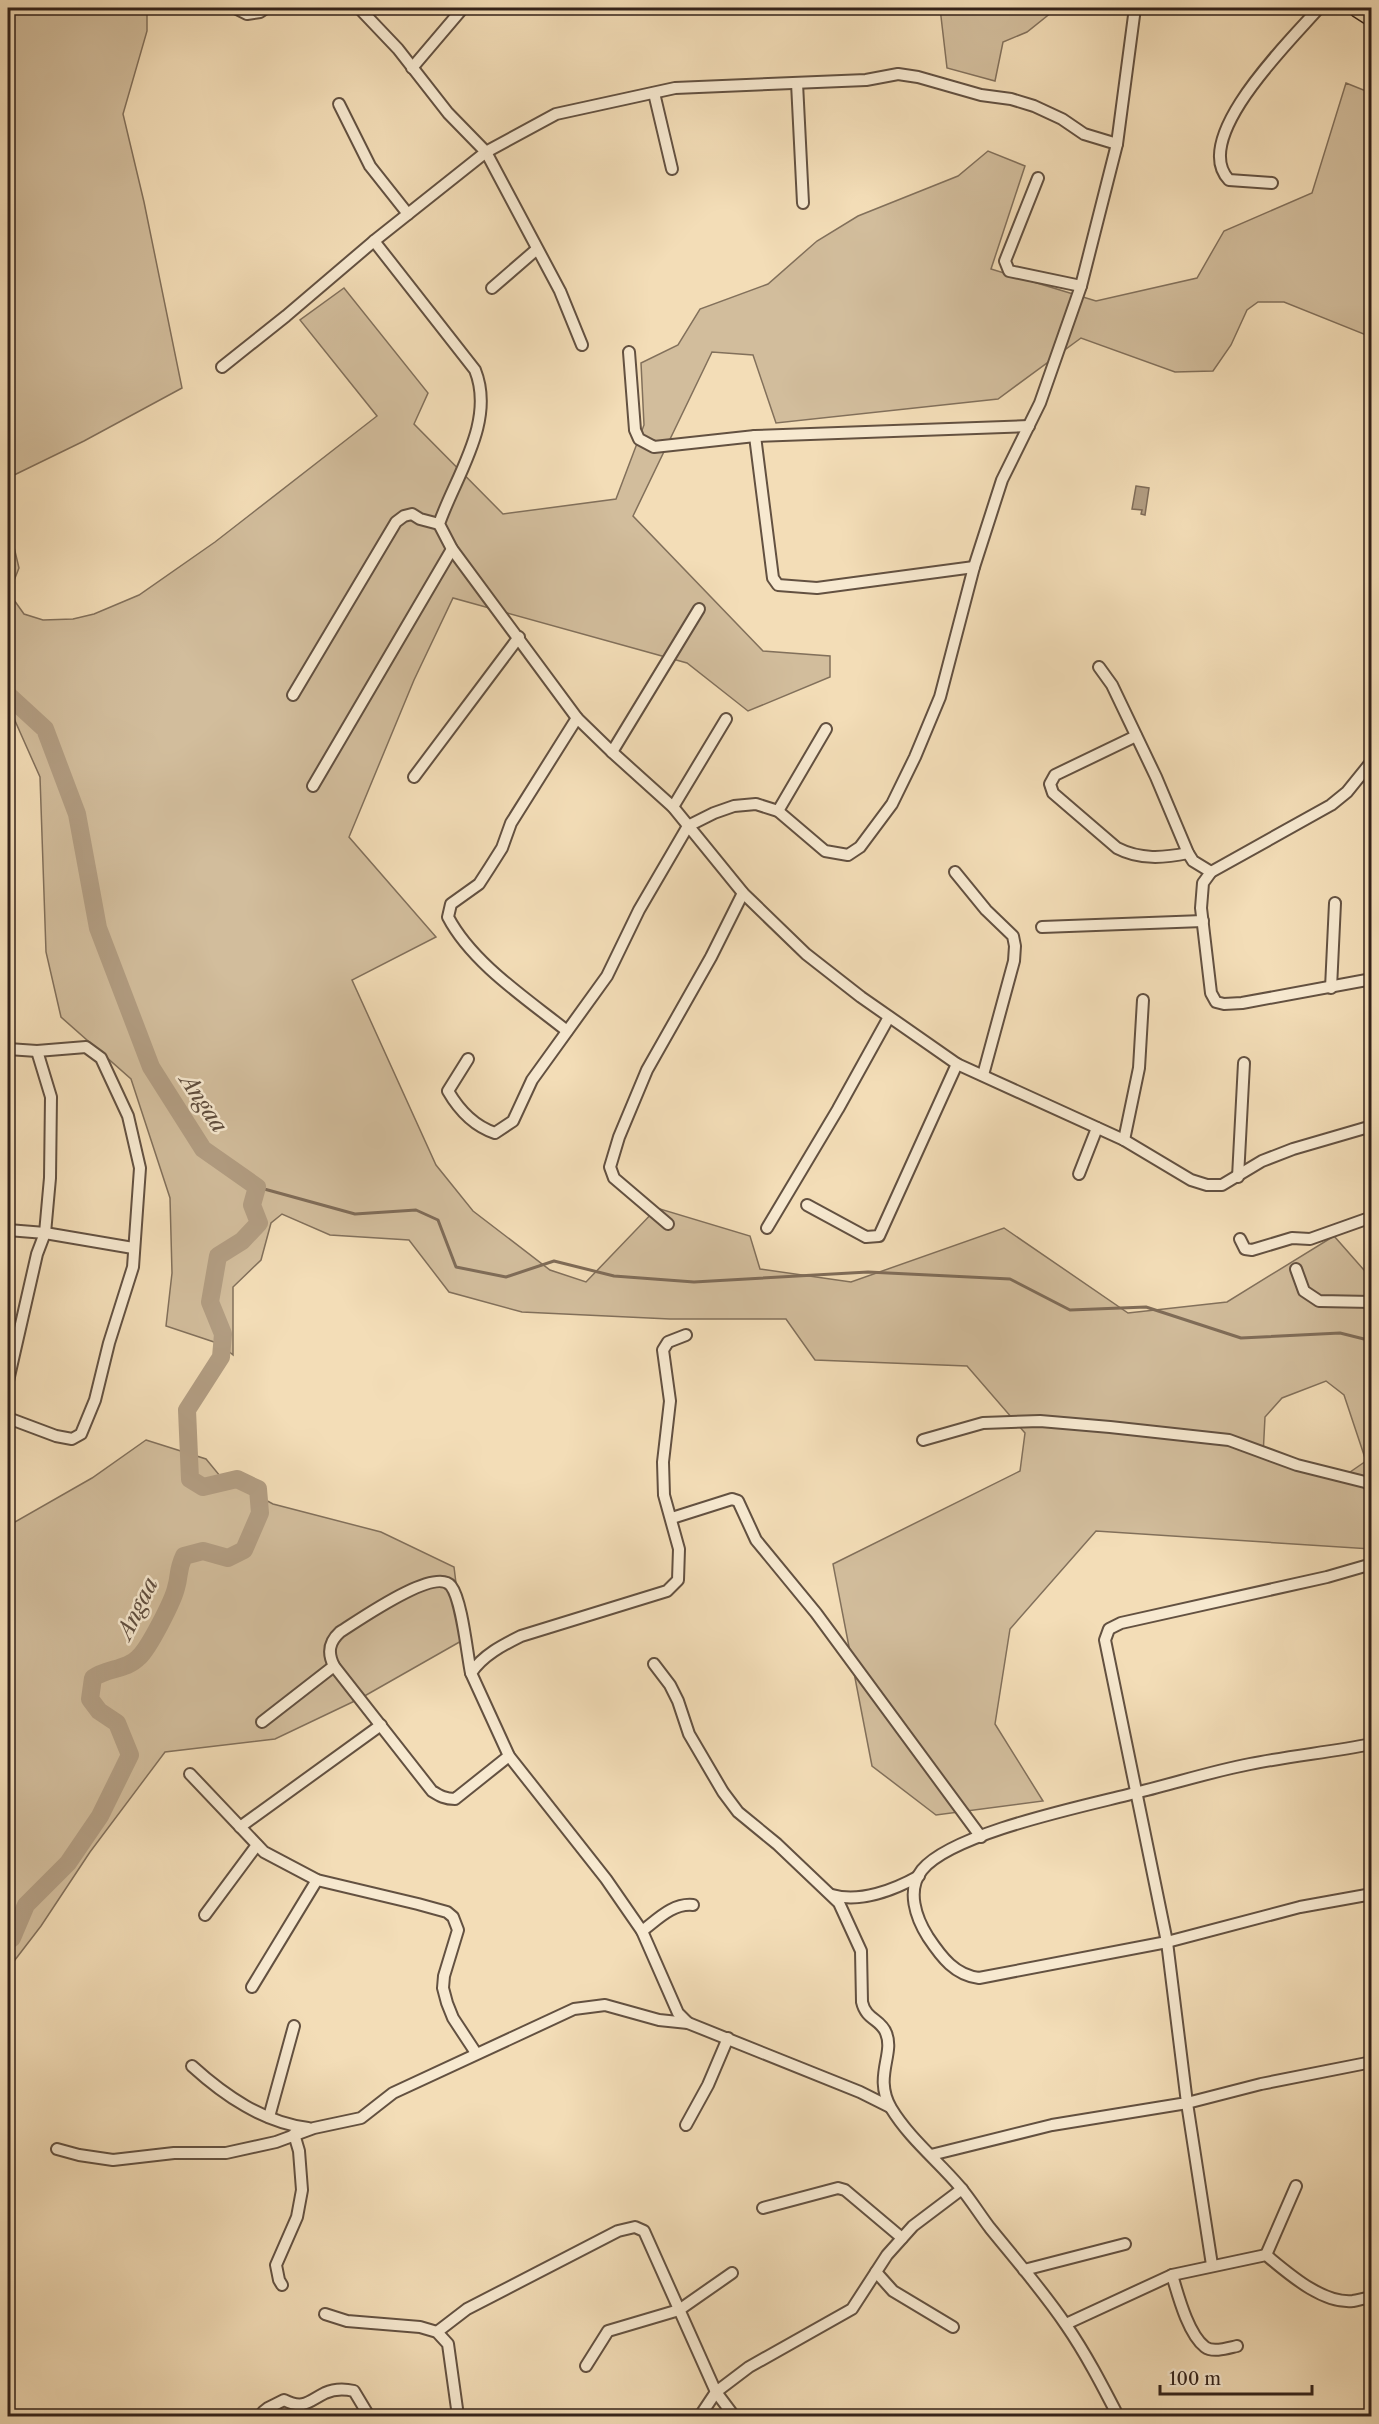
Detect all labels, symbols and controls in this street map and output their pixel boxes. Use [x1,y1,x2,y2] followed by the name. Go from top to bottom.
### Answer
[173,1066,233,1138] water label: Angaa
[110,1573,164,1646] water label: Angaa
[1160,2358,1312,2396] scale bar
[1169,2368,1221,2390] text: 100 m

